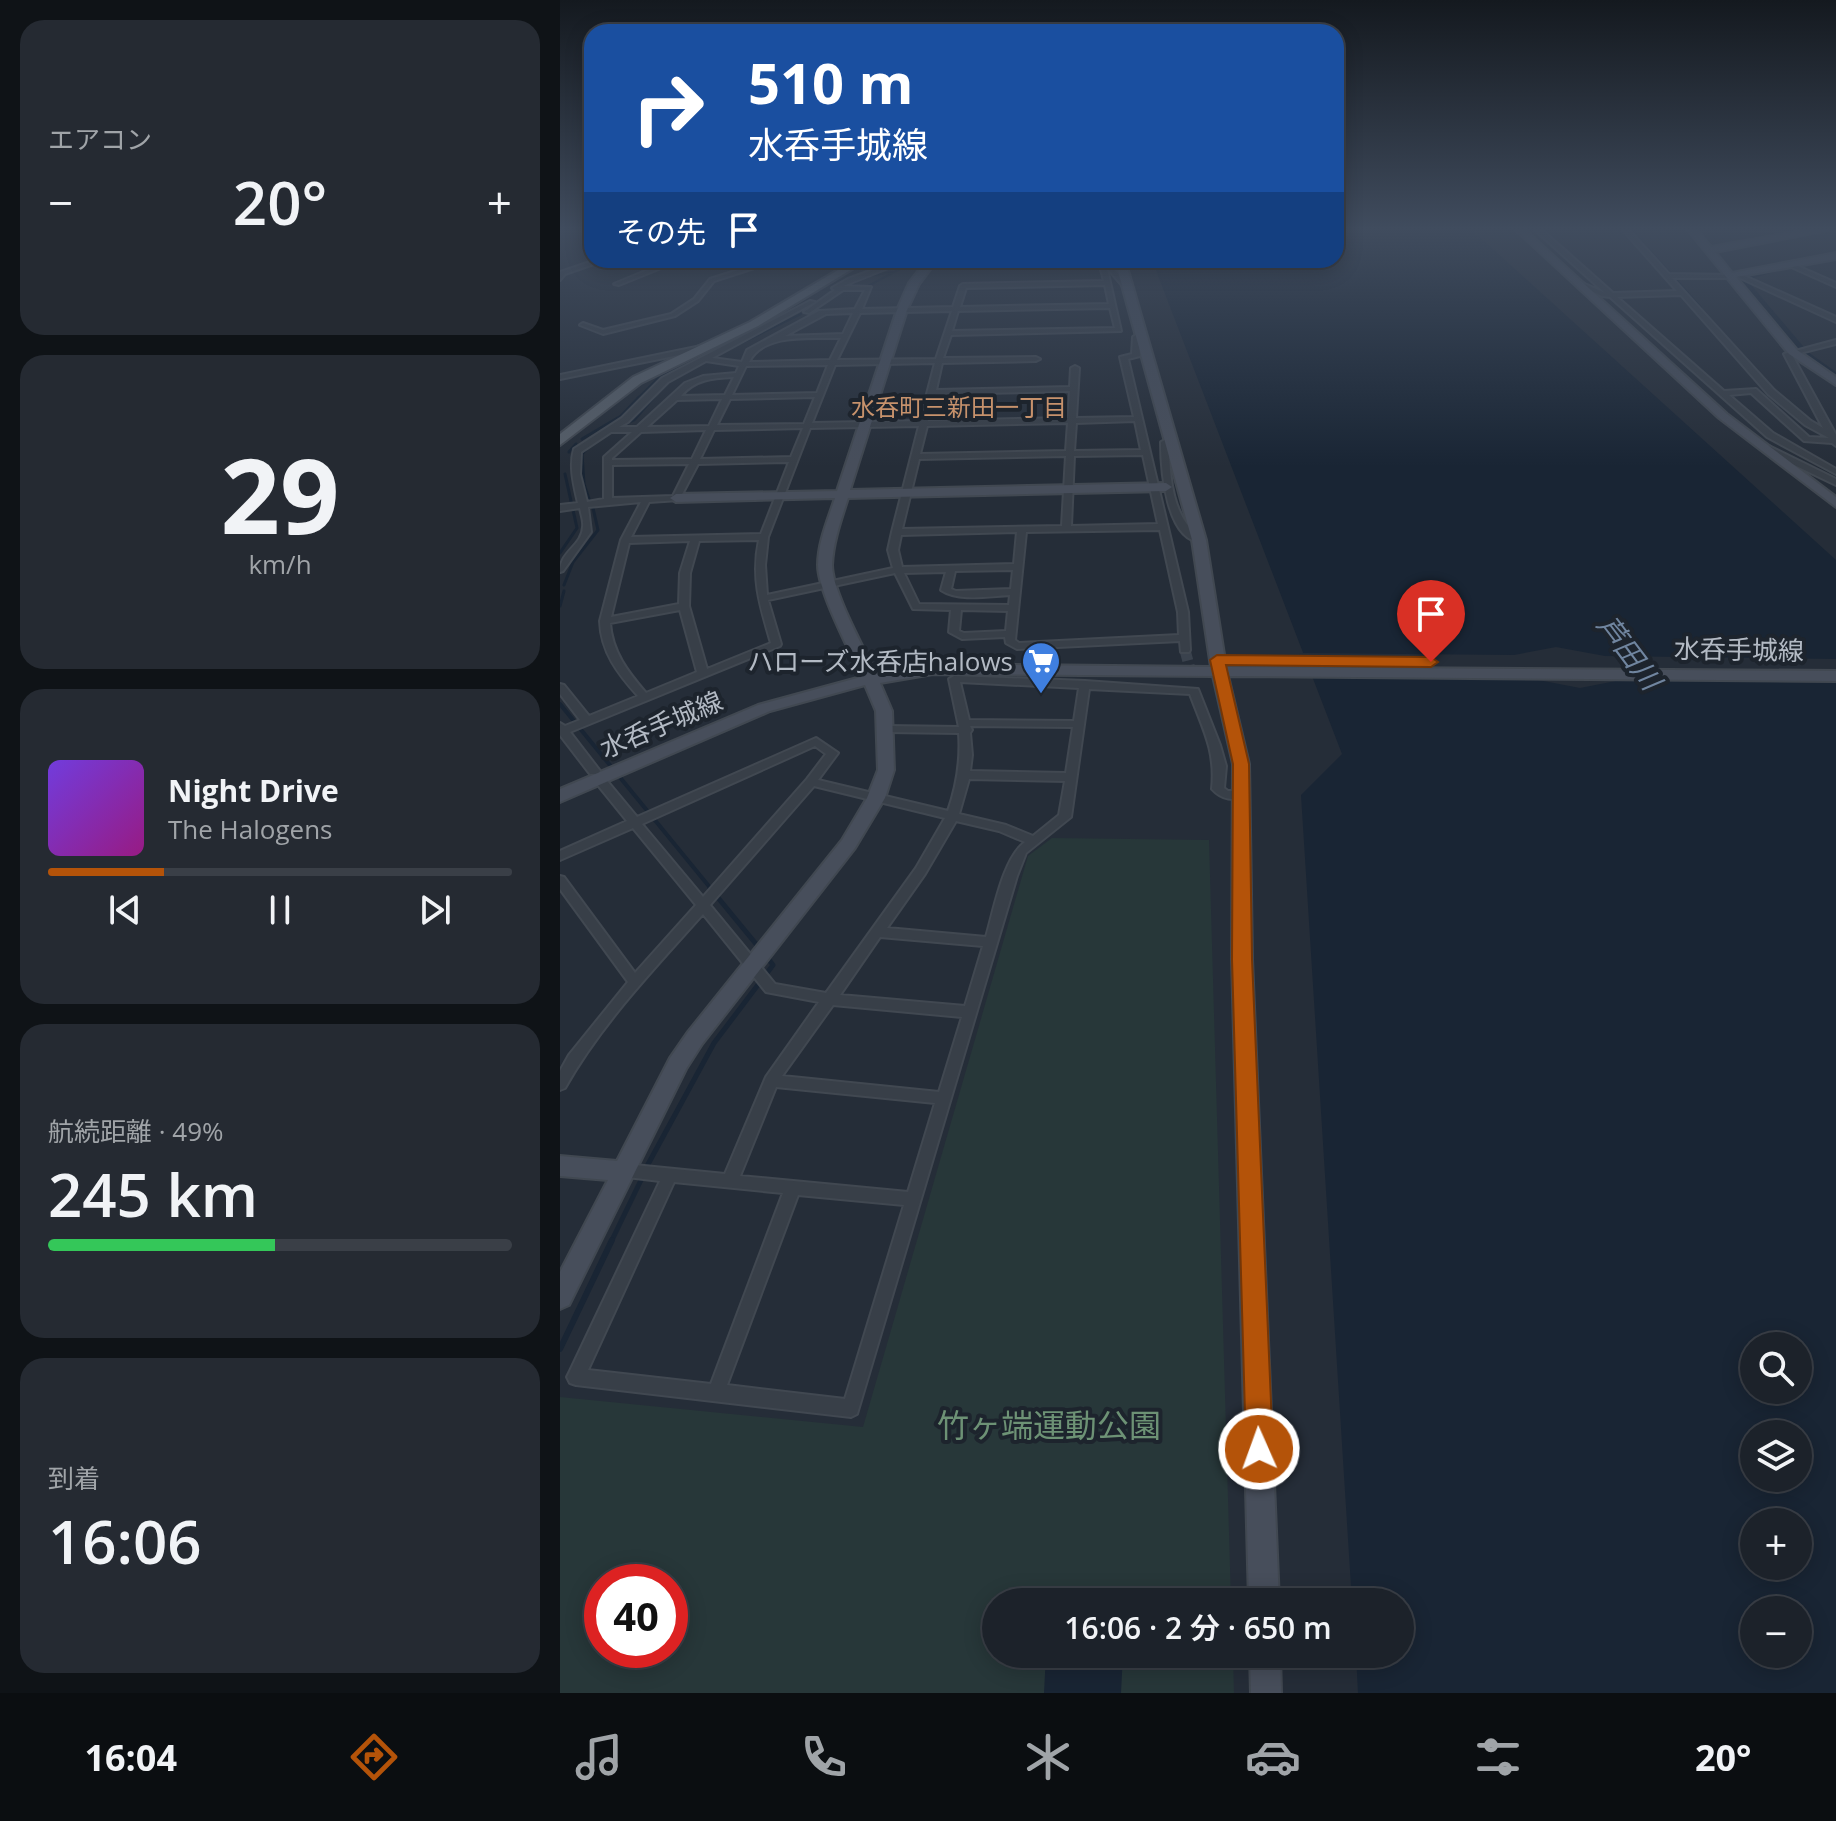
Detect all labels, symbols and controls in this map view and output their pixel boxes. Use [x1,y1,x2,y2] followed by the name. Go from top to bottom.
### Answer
[748,44,914,120] text: 510 m
[616,56,720,160] icon: right
[748,120,928,169] text: 水呑手城線
[48,121,152,157] text: エアコン
[233,161,327,243] text: 20°
[48,172,73,232] text: −
[487,172,512,232] text: +
[722,208,766,252] icon: arrive
[616,211,706,252] text: その先
[851,390,1067,423] district label: 水呑町三新田一丁目
[221,423,339,564] text: 29
[248,546,312,582] text: km/h
[1397,580,1465,662] pin
[1409,592,1453,636] icon: arrive
[1590,607,1672,699] water label: 芦田川
[1674,630,1804,668] street label: 水呑手城線
[1020,640,1062,695] supermarket icon: ハローズ水呑店halows
[747,643,1013,679] place label: ハローズ水呑店halows
[594,682,728,766] street label: 水呑手城線
[168,770,339,811] text: Night Drive
[168,811,333,847] text: The Halogens
[103,888,147,932] icon: previous
[258,888,302,932] icon: pause
[413,888,457,932] icon: next
[48,1113,224,1149] text: 航続距離 · 49%
[48,1153,258,1235] text: 245 km
[1740,1332,1812,1668] map controls
[1740,1332,1812,1404] button: search
[937,1403,1161,1446] park label: 竹ヶ端運動公園
[1217,1407,1301,1491] position arrow
[1740,1420,1812,1492] button: layers
[48,1460,100,1496] text: 到着
[48,1500,202,1582] text: 16:06
[1740,1508,1812,1580] button: +
[584,1564,688,1668] speed limit sign: 40
[1740,1596,1812,1668] button: −
[1064,1607,1332,1648] text: 16:06 · 2 分 · 650 m
[346,1729,402,1785] icon: directions
[571,1729,627,1785] icon: music
[796,1729,852,1785] icon: phone
[1020,1729,1076,1785] icon: climate
[1245,1729,1301,1785] icon: car
[1470,1729,1526,1785] icon: filters
[84,1733,177,1782] text: 16:04
[1695,1733,1752,1782] text: 20°

